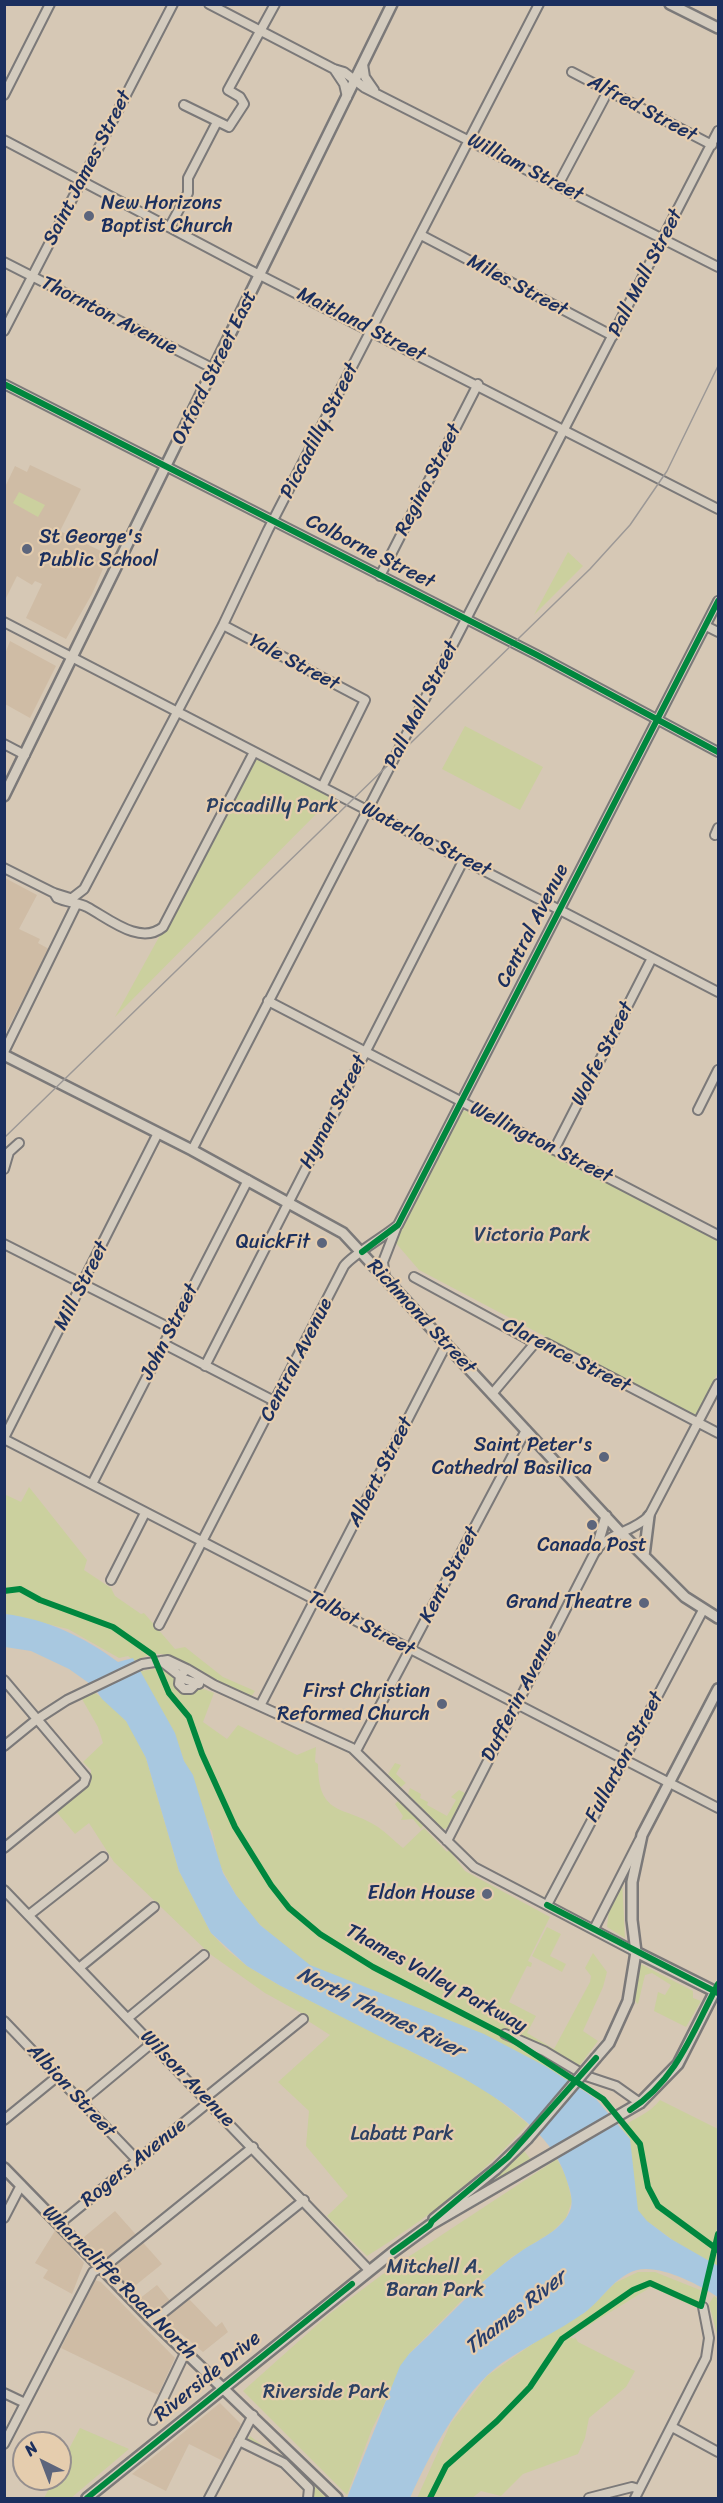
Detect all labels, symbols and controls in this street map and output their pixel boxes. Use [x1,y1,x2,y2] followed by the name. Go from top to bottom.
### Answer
[583,70,701,148] street label: Alfred Street
[39,87,137,249] street label: Saint James Street
[463,129,587,207] street label: William Street
[101,192,233,239] place label: New Horizons Baptist Church
[604,205,688,341] street label: Pall Mall Street
[82,209,96,223] marker: New Horizons Baptist Church
[463,250,571,322] street label: Miles Street
[37,271,181,361] street label: Thornton Avenue
[293,282,429,368] street label: Maitland Street
[167,287,263,449] street label: Oxford Street East
[276,359,364,503] street label: Piccadilly Street
[391,420,467,540] street label: Regina Street
[302,509,438,595] street label: Colborne Street
[39,526,158,573] place label: St George's Public School
[20,542,34,556] marker: St George's Public School
[245,629,343,697] street label: Yale Street
[380,637,464,773] street label: Pall Mall Street
[206,795,338,819] park label: Piccadilly Park
[357,797,495,883] street label: Waterloo Street
[492,860,574,992] street label: Central Avenue
[567,998,639,1110] street label: Wolfe Street
[295,1051,373,1173] street label: Hyman Street
[466,1097,616,1189] street label: Wellington Street
[474,1224,590,1248] park label: Victoria Park
[236,1231,310,1255] place label: QuickFit
[315,1236,329,1250] marker: QuickFit
[49,1238,115,1334] street label: Mill Street
[362,1255,480,1379] street label: Richmond Street
[136,1280,204,1384] street label: John Street
[256,1294,338,1426] street label: Central Avenue
[498,1313,634,1399] street label: Clarence Street
[343,1413,419,1531] street label: Albert Street
[432,1434,592,1481] place label: Saint Peter's Cathedral Basilica
[597,1450,611,1464] marker: Saint Peter's Cathedral Basilica
[585,1518,599,1532] marker: Canada Post
[415,1523,485,1627] street label: Kent Street
[537,1534,647,1558] place label: Canada Post
[304,1586,418,1662] street label: Talbot Street
[506,1591,632,1615] place label: Grand Theatre
[637,1596,651,1610] marker: Grand Theatre
[477,1626,563,1766] street label: Dufferin Avenue
[277,1680,430,1727] place label: First Christian Reformed Church
[581,1688,669,1826] street label: Fullarton Street
[435,1697,449,1711] marker: First Christian Reformed Church
[368,1882,475,1906] place label: Eldon House
[480,1887,494,1901] marker: Eldon House
[341,1919,531,2039] street label: Thames Valley Parkway
[293,1962,467,2064] water label: North Thames River
[135,2025,239,2133] street label: Wilson Avenue
[22,2039,120,2143] street label: Albion Street
[77,2113,191,2213] street label: Rogers Avenue
[350,2123,454,2147] park label: Labatt Park
[37,2201,201,2365] street label: Wharncliffe Road North
[386,2256,484,2303] park label: Mitchell A. Baran Park
[460,2266,572,2360] water label: Thames River
[150,2327,266,2427] street label: Riverside Drive
[263,2381,389,2405] park label: Riverside Park
[12,2431,72,2491] north arrow
[17,2434,45,2463] text: N

